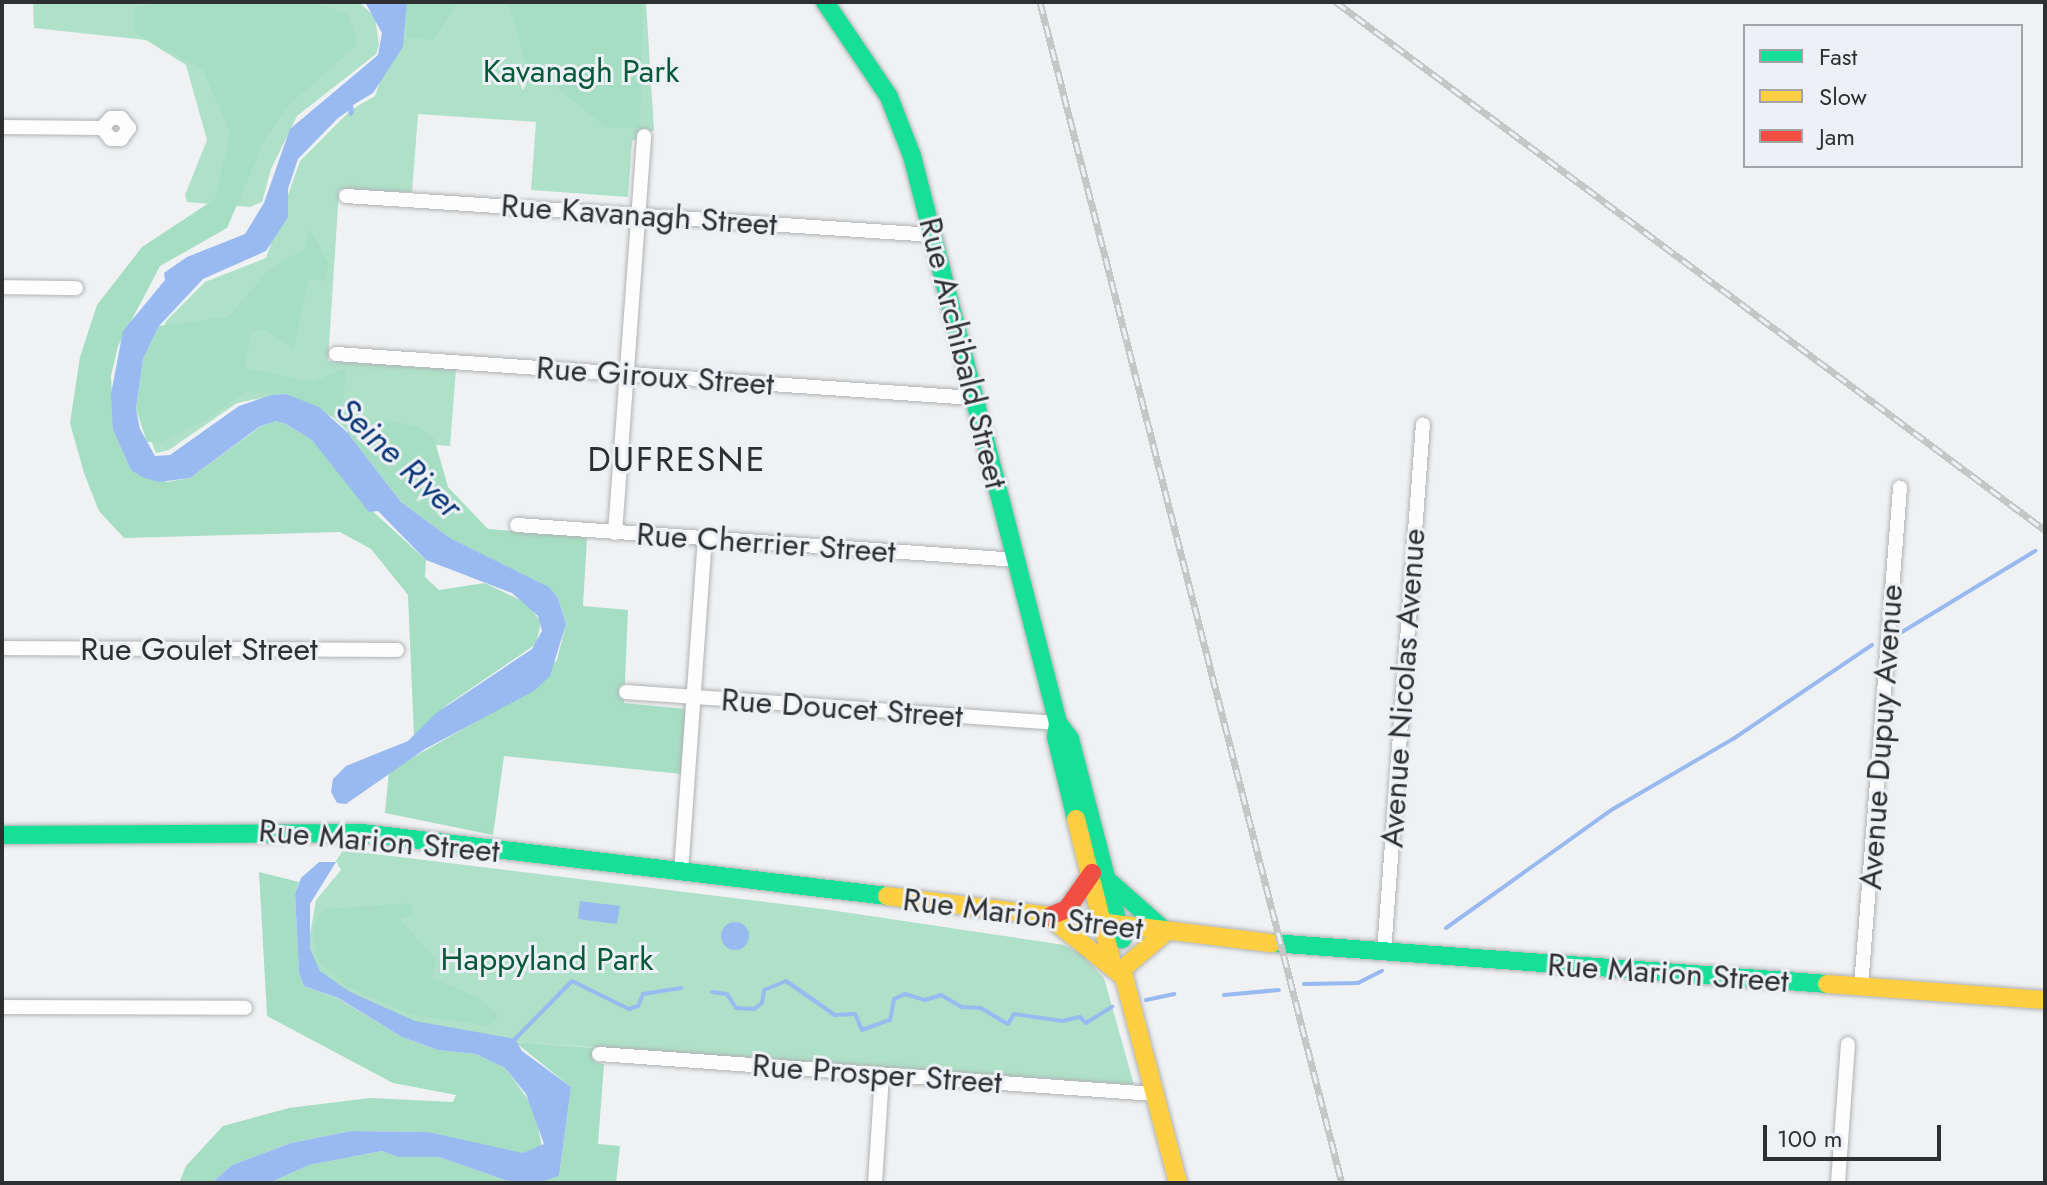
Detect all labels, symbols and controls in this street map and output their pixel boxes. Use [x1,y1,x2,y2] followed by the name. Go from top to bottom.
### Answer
[1743,24,2023,168] legend
[1819,39,1857,74] text: Fast
[483,52,679,90] park label: Kavanagh Park
[1819,79,1867,114] text: Slow
[1819,119,1855,154] text: Jam
[500,186,778,244] street label: Rue Kavanagh Street
[911,213,1015,493] street label: Rue Archibald Street
[535,349,775,403] street label: Rue Giroux Street
[327,389,471,527] water label: Seine River
[588,440,766,480] district label: DUFRESNE
[635,515,897,571] street label: Rue Cherrier Street
[1373,527,1433,849] street label: Avenue Nicolas Avenue
[1851,583,1911,891] street label: Avenue Dupuy Avenue
[80,630,318,668] street label: Rue Goulet Street
[720,680,964,736] street label: Rue Doucet Street
[257,811,501,871] street label: Rue Marion Street
[901,880,1145,948] street label: Rue Marion Street
[441,940,653,978] park label: Happyland Park
[1546,945,1790,1001] street label: Rue Marion Street
[751,1046,1003,1102] street label: Rue Prosper Street
[1767,1109,1945,1159] scale bar
[1777,1121,1843,1156] text: 100 m

